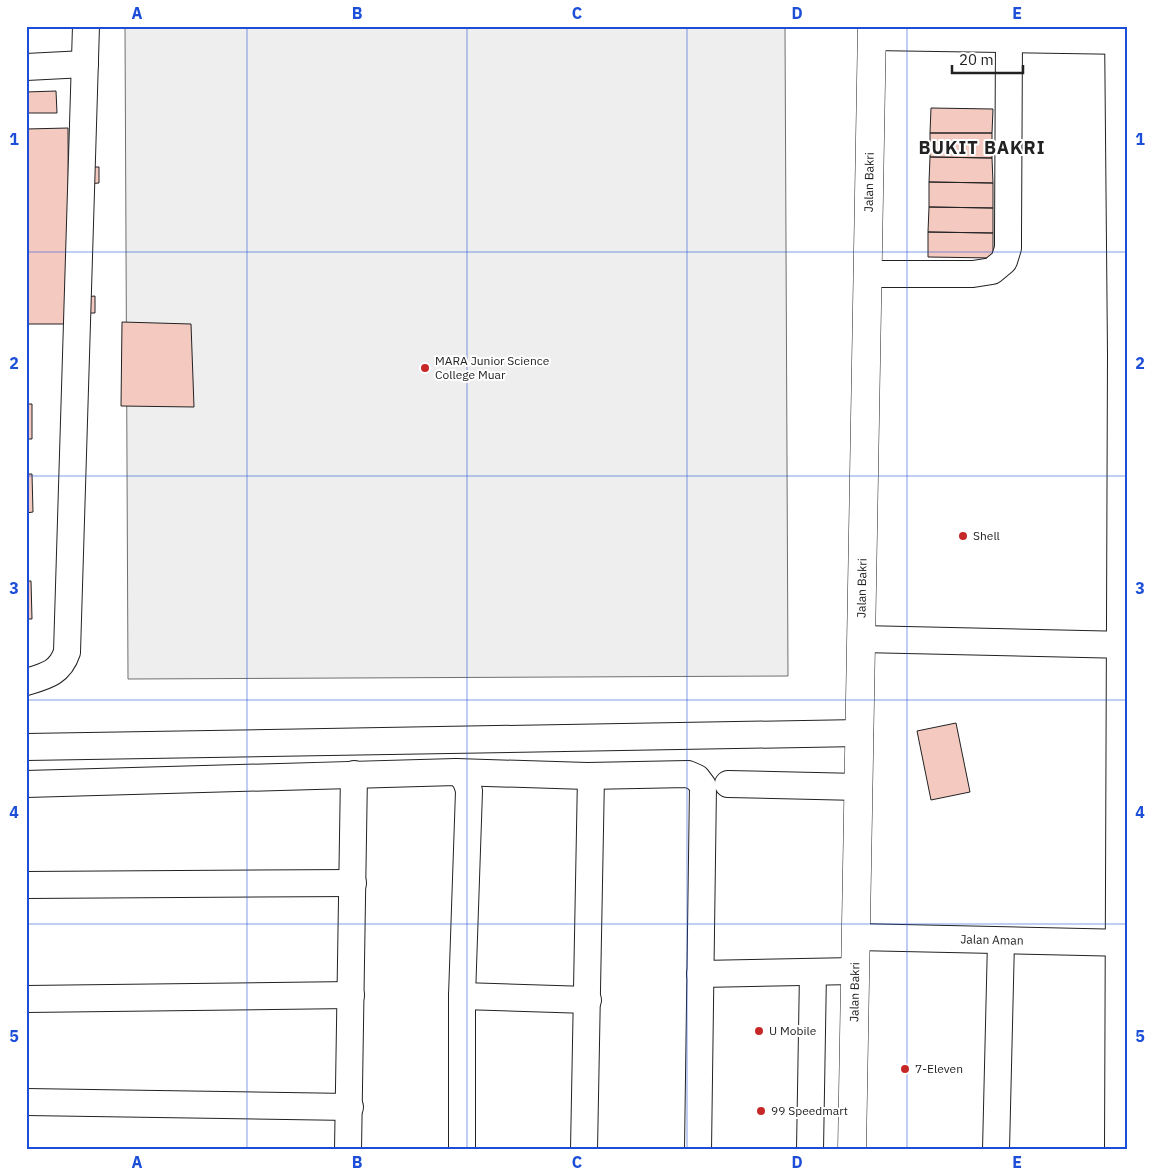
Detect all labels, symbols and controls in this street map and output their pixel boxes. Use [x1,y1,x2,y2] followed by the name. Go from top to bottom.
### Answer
[132,3,143,23] text: A
[352,3,363,23] text: B
[572,3,582,23] text: C
[791,3,803,23] text: D
[1012,3,1022,23] text: E
[952,42,1023,74] scale bar
[959,50,994,69] text: 20 m
[9,129,19,149] text: 1
[1135,129,1145,149] text: 1
[919,136,1046,159] district label: BUKIT BAKRI
[861,152,877,212] street label: Jalan Bakri
[9,353,19,373] text: 2
[435,353,550,382] place label: MARA Junior Science College Muar
[1135,353,1145,373] text: 2
[419,362,431,374] marker: MARA Junior Science College Muar
[973,528,1000,543] place label: Shell
[957,530,969,542] marker: Shell
[853,558,870,618] street label: Jalan Bakri
[9,578,19,598] text: 3
[1135,578,1145,598] text: 3
[9,802,19,822] text: 4
[1135,802,1145,822] text: 4
[960,931,1024,948] street label: Jalan Aman
[846,962,862,1022] street label: Jalan Bakri
[769,1023,817,1038] place label: U Mobile
[753,1025,765,1037] marker: U Mobile
[9,1026,19,1046] text: 5
[1135,1026,1145,1046] text: 5
[915,1061,963,1076] place label: 7-Eleven
[899,1063,911,1075] marker: 7-Eleven
[771,1103,848,1118] place label: 99 Speedmart
[755,1105,767,1117] marker: 99 Speedmart
[132,1152,143,1172] text: A
[352,1152,363,1172] text: B
[572,1152,582,1172] text: C
[791,1152,803,1172] text: D
[1012,1152,1022,1172] text: E

